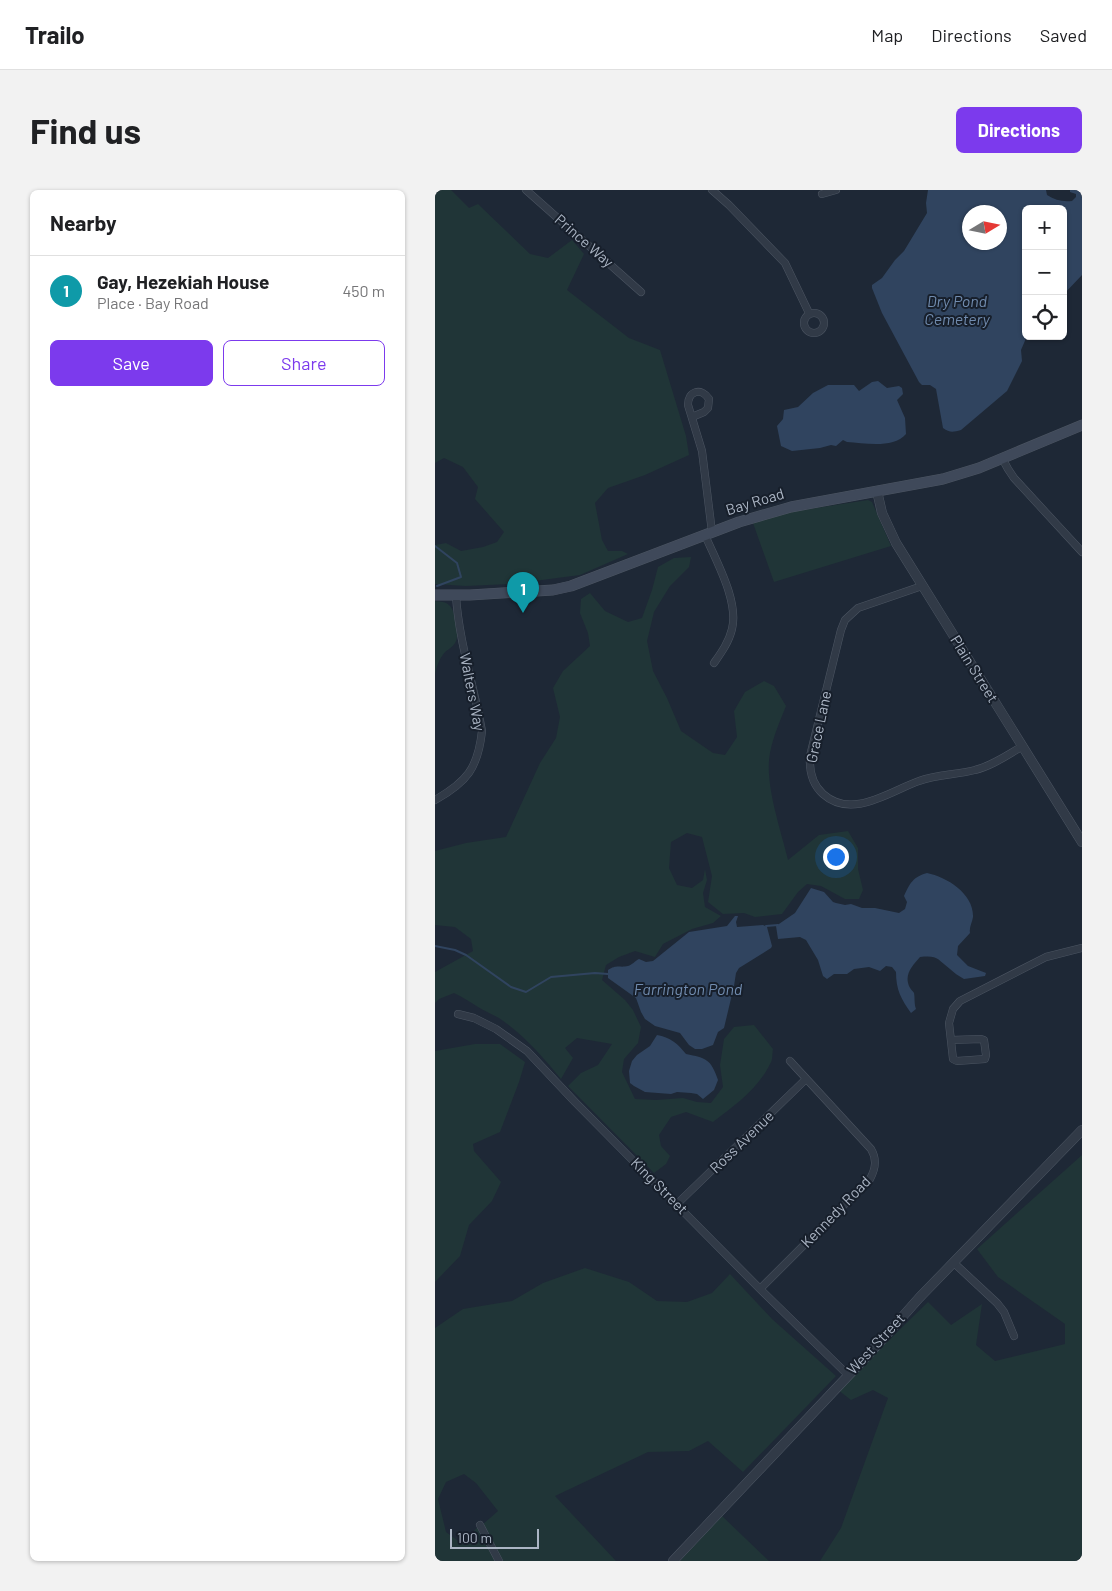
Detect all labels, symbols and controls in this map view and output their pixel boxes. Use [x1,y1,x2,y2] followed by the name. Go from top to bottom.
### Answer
[25,20,85,49] text: Trailo
[871,24,903,46] text: Map
[931,24,1012,46] text: Directions
[1040,24,1087,46] text: Saved
[956,107,1082,153] button: Directions
[30,109,141,151] text: Find us
[962,205,1007,250] north arrow
[1022,205,1067,340] map controls
[1022,205,1067,250] button: +
[50,210,116,235] text: Nearby
[552,210,618,271] street label: Prince Way
[1022,250,1067,295] button: −
[97,270,269,293] text: Gay, Hezekiah House
[63,281,69,300] text: 1
[342,281,385,300] text: 450 m
[924,291,991,328] water label: Dry Pond Cemetery
[97,293,209,312] text: Place · Bay Road
[1022,295,1067,340] button: locate
[50,340,213,386] button: Save
[223,340,385,386] button: Share
[723,484,786,518] street label: Bay Road
[507,572,539,613] pin: 1
[947,632,1003,705] street label: Plain Street
[457,651,489,733] street label: Walters Way
[802,689,834,764] street label: Grace Lane
[823,844,849,870] your location
[634,979,743,998] water label: Farrington Pond
[705,1106,777,1176] street label: Ross Avenue
[628,1153,692,1217] street label: King Street
[797,1172,874,1251] street label: Kennedy Road
[842,1309,908,1378] street label: West Street
[450,1526,539,1549] scale bar
[457,1529,492,1546] text: 100 m

